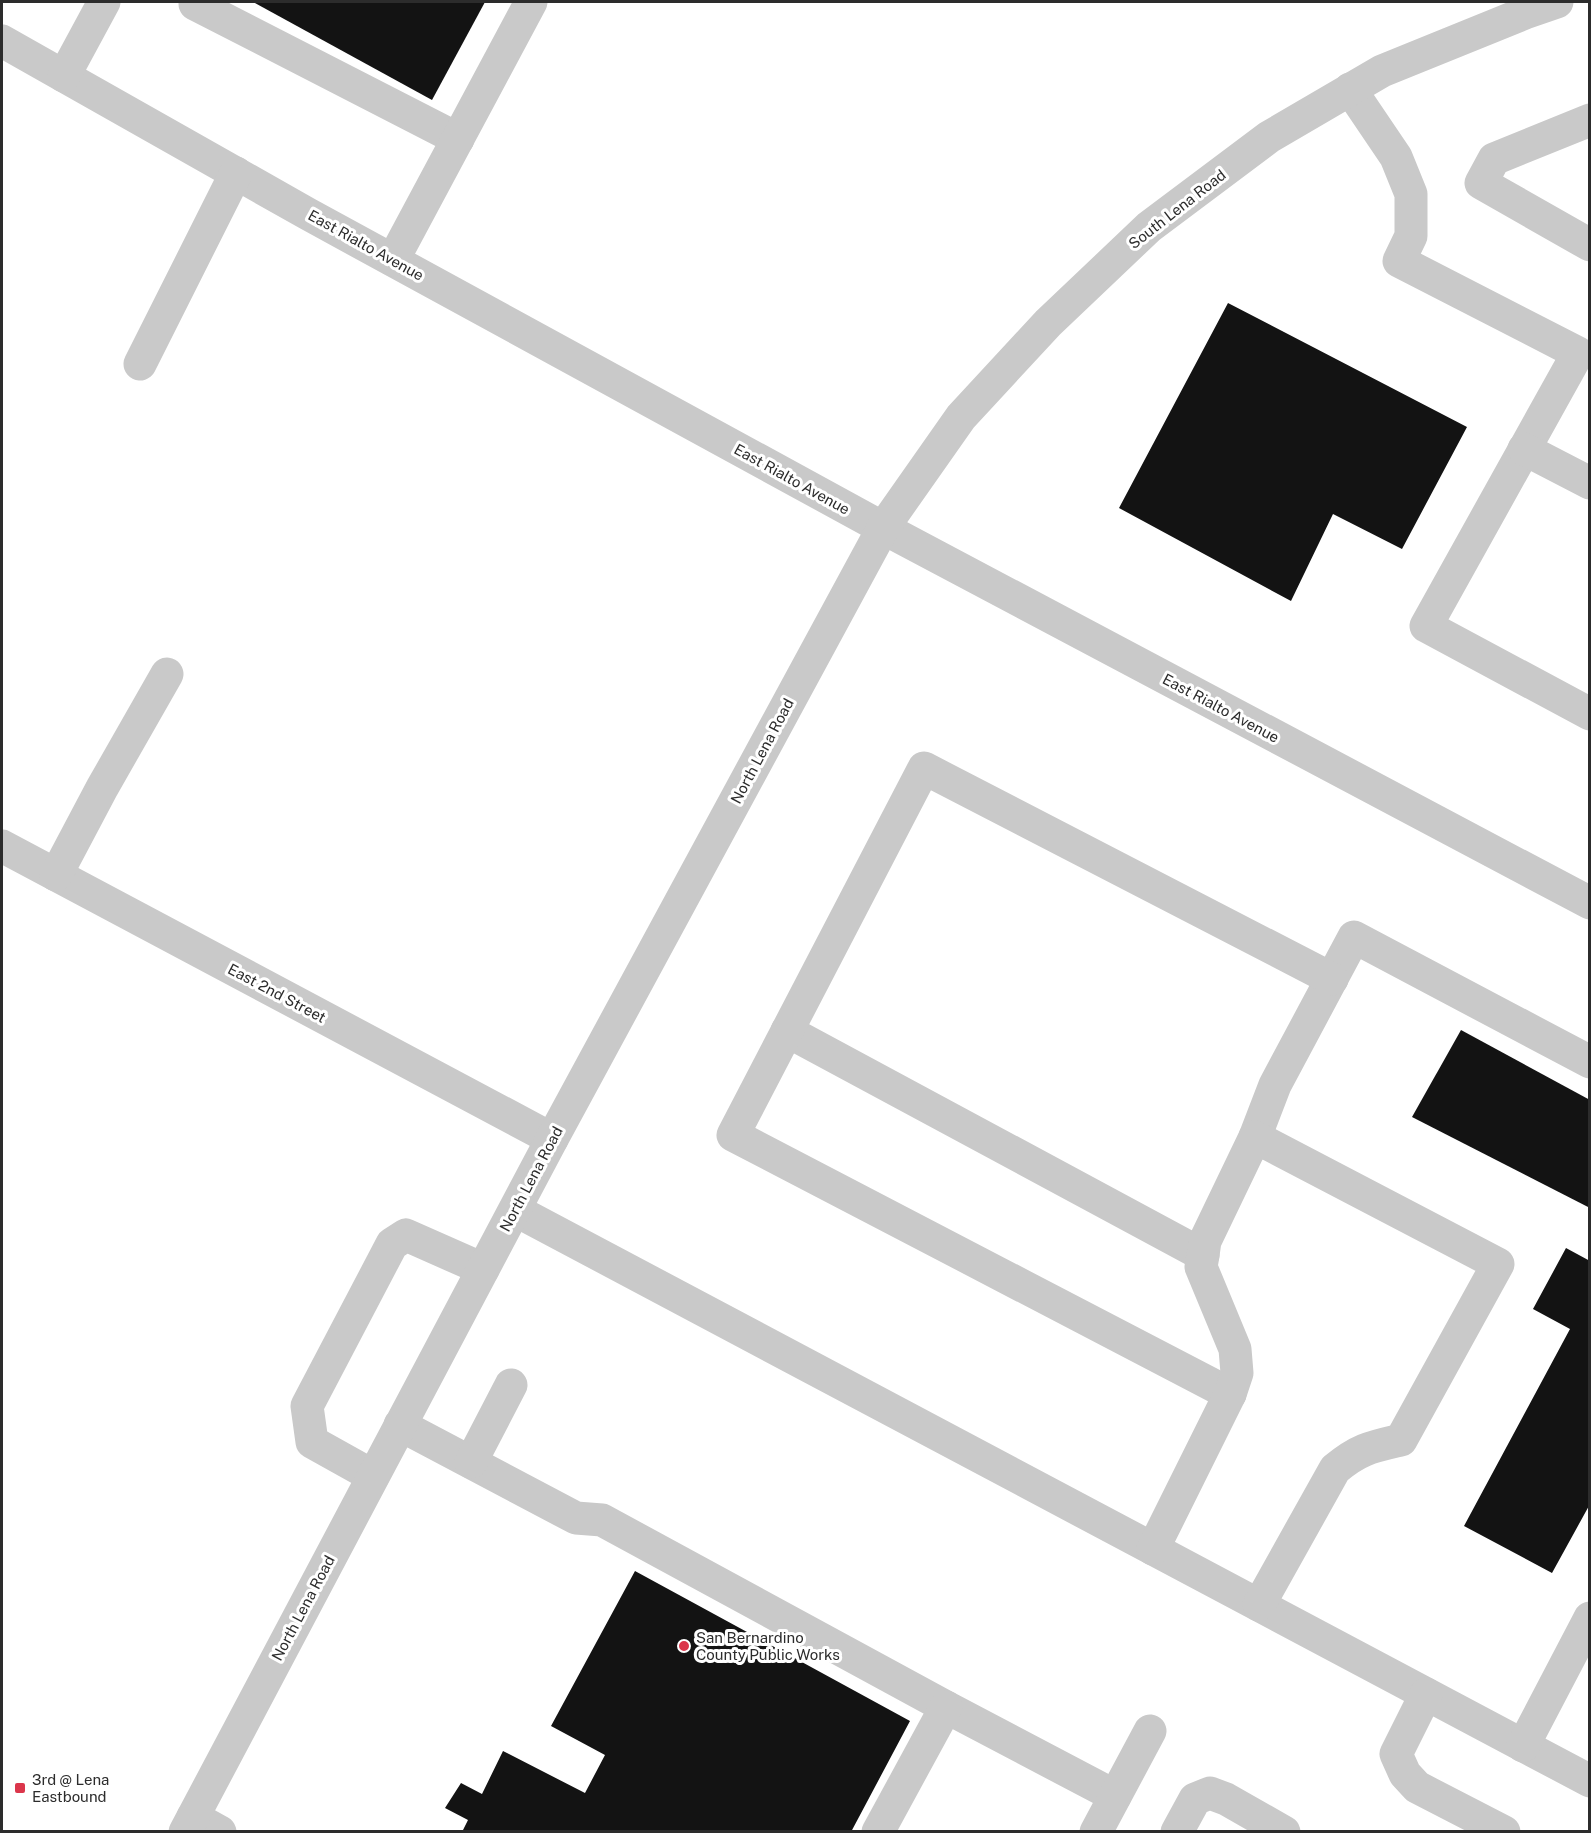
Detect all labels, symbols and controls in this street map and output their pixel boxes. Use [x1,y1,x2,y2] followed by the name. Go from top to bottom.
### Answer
[1125,166,1229,252] street label: South Lena Road
[305,206,427,284] street label: East Rialto Avenue
[731,440,853,518] street label: East Rialto Avenue
[1160,670,1282,746] street label: East Rialto Avenue
[727,696,797,806] street label: North Lena Road
[225,960,329,1026] street label: East 2nd Street
[496,1124,566,1234] street label: North Lena Road
[268,1553,338,1663] street label: North Lena Road
[696,1629,840,1663] place label: San Bernardino County Public Works
[677,1639,691,1653] marker: San Bernardino County Public Works
[32,1771,109,1805] place label: 3rd @ Lena Eastbound
[13,1781,27,1795] marker: 3rd @ Lena Eastbound

